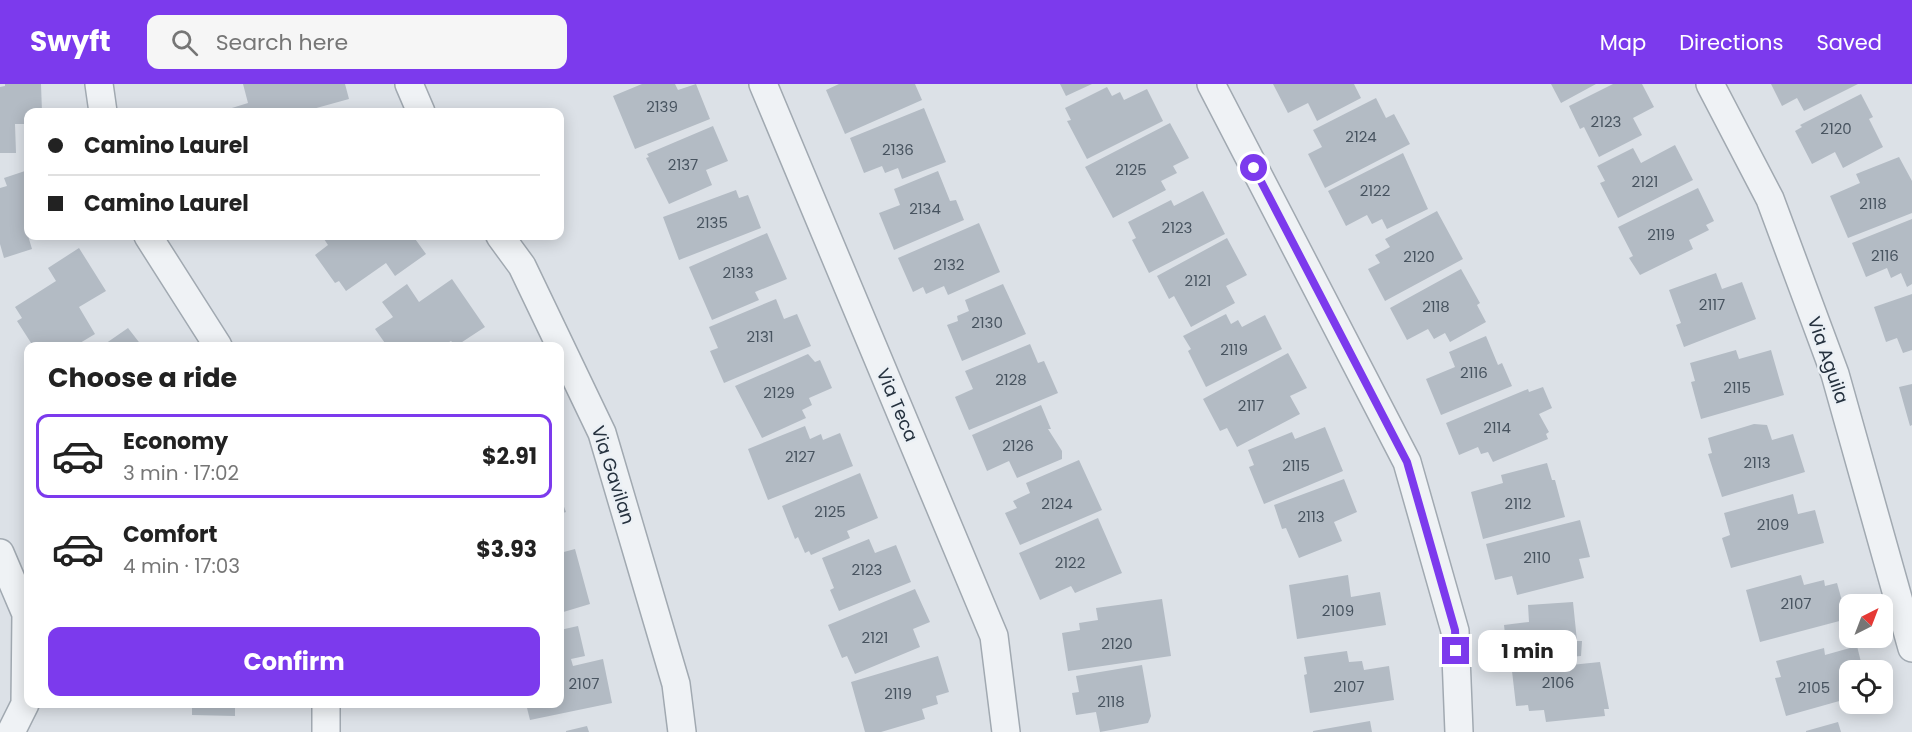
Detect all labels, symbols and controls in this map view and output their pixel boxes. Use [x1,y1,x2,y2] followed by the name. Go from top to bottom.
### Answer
[147,15,567,69] search box
[30,22,111,61] text: Swyft
[168,26,201,59] icon: search
[216,27,348,58] text: Search here
[1600,28,1646,57] text: Map
[1679,28,1783,57] text: Directions
[1816,28,1882,57] text: Saved
[646,96,678,117] house number: 2139
[1591,111,1621,132] house number: 2123
[1820,118,1852,139] house number: 2120
[1345,126,1377,147] house number: 2124
[84,130,249,161] text: Camino Laurel
[882,139,914,160] house number: 2136
[668,154,698,175] house number: 2137
[1240,154,1267,181] route start
[1115,159,1147,180] house number: 2125
[1632,171,1658,192] house number: 2121
[1360,180,1390,201] house number: 2122
[84,188,249,219] text: Camino Laurel
[1859,193,1887,214] house number: 2118
[909,198,941,219] house number: 2134
[696,212,728,233] house number: 2135
[1162,217,1192,238] house number: 2123
[1647,224,1675,245] house number: 2119
[1871,245,1899,266] house number: 2116
[1403,246,1435,267] house number: 2120
[934,254,964,275] house number: 2132
[722,262,754,283] house number: 2133
[1185,270,1211,291] house number: 2121
[1699,294,1725,315] house number: 2117
[1422,296,1450,317] house number: 2118
[971,312,1003,333] house number: 2130
[1802,313,1855,407] street label: Via Aguila
[746,326,774,347] house number: 2131
[1220,339,1248,360] house number: 2119
[48,359,237,396] text: Choose a ride
[1460,362,1488,383] house number: 2116
[871,364,924,445] street label: Via Teca
[995,369,1027,390] house number: 2128
[1723,377,1751,398] house number: 2115
[763,382,795,403] house number: 2129
[1238,395,1264,416] house number: 2117
[1483,417,1511,438] house number: 2114
[586,422,641,527] street label: Via Gavilan
[123,426,228,457] text: Economy
[51,429,105,483] icon: car
[1002,435,1034,456] house number: 2126
[482,441,537,472] text: $2.91
[785,446,815,467] house number: 2127
[1743,452,1771,473] house number: 2113
[1282,455,1310,476] house number: 2115
[123,459,239,487] text: 3 min · 17:02
[1041,493,1073,514] house number: 2124
[1505,493,1531,514] house number: 2112
[814,501,846,522] house number: 2125
[1297,506,1325,527] house number: 2113
[1757,514,1789,535] house number: 2109
[123,519,217,550] text: Comfort
[51,522,105,576] icon: car
[476,534,537,565] text: $3.93
[1523,547,1551,568] house number: 2110
[123,552,240,580] text: 4 min · 17:03
[1055,552,1085,573] house number: 2122
[852,559,882,580] house number: 2123
[1780,593,1812,614] house number: 2107
[1839,594,1893,648] north arrow
[1839,594,1893,714] map controls
[1322,600,1354,621] house number: 2109
[48,627,540,696] button: Confirm
[862,627,888,648] house number: 2121
[1477,630,1576,672] callout: 1 min
[1101,633,1133,654] house number: 2120
[1442,637,1469,664] route end
[1501,637,1554,665] text: 1 min
[1839,660,1893,714] button: locate
[1542,672,1574,693] house number: 2106
[568,673,600,694] house number: 2107
[1333,676,1365,697] house number: 2107
[1798,677,1830,698] house number: 2105
[884,683,912,704] house number: 2119
[1097,691,1125,712] house number: 2118

